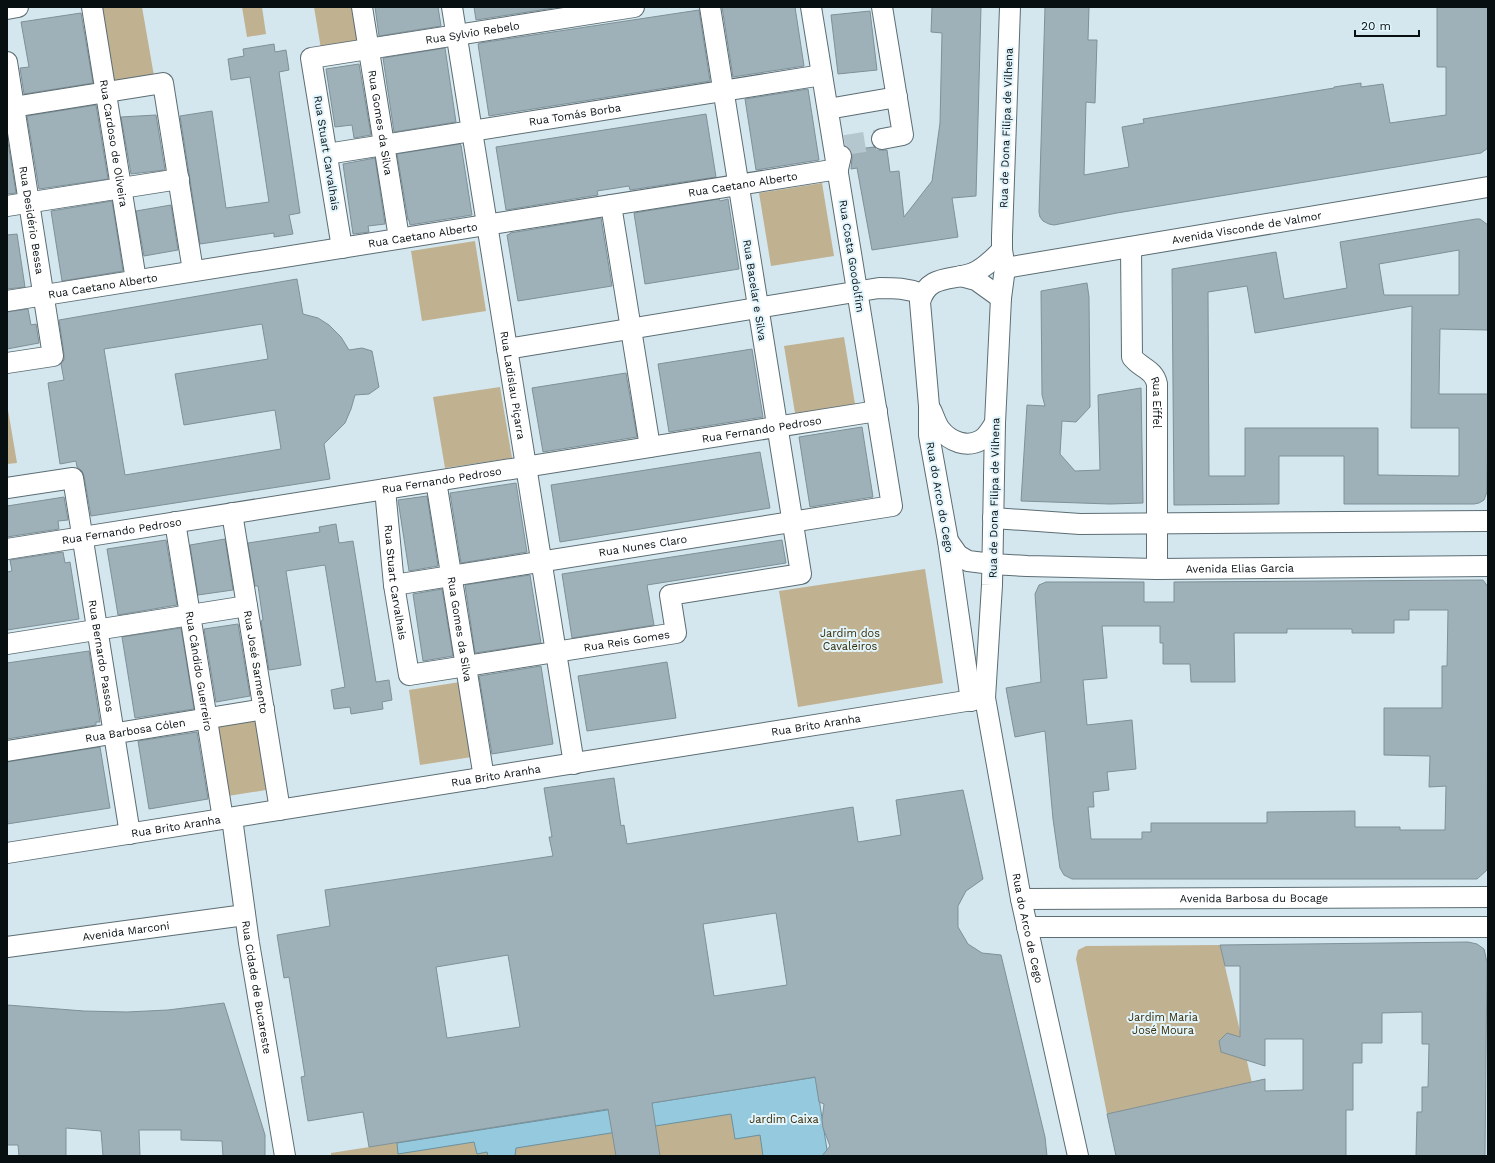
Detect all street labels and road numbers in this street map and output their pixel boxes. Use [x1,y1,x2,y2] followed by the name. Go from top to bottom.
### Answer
[425,19,521,47] street label: Rua Sylvio Rebelo
[997,48,1016,208] street label: Rua de Dona Filipa de Vilhena
[365,69,395,176] street label: Rua Gomes da Silva
[97,79,130,208] street label: Rua Cardoso de Oliveira
[311,95,342,212] street label: Rua Stuart Carvalhais
[528,101,622,129] street label: Rua Tomás Borba
[16,165,46,275] street label: Rua Desidério Bessa
[687,170,798,200] street label: Rua Caetano Alberto
[836,199,867,313] street label: Rua Costa Goodolfim
[1171,209,1323,247] street label: Avenida Visconde de Valmor
[367,220,478,251] street label: Rua Caetano Alberto
[740,239,769,342] street label: Rua Bacelar e Silva
[47,271,159,301] street label: Rua Caetano Alberto
[497,330,528,440] street label: Rua Ladislau Piçarra
[1148,375,1163,429] street label: Rua Eiffel
[701,414,822,446] street label: Rua Fernando Pedroso
[987,418,1002,578] street label: Rua de Dona Filipa de Vilhena
[923,441,956,553] street label: Rua do Arco do Cego
[381,465,502,496] street label: Rua Fernando Pedroso
[61,515,182,547] street label: Rua Fernando Pedroso
[381,524,409,641] street label: Rua Stuart Carvalhais
[598,533,688,559] street label: Rua Nunes Claro
[1186,562,1294,576] street label: Avenida Elias Garcia
[445,576,474,683] street label: Rua Gomes da Silva
[86,599,116,713] street label: Rua Bernardo Passos
[241,609,270,715] street label: Rua José Sarmento
[182,610,215,732] street label: Rua Cândido Guerreiro
[583,628,671,654] street label: Rua Reis Gomes
[770,712,862,739] street label: Rua Brito Aranha
[84,716,186,745] street label: Rua Barbosa Cólen
[450,762,542,790] street label: Rua Brito Aranha
[130,813,222,840] street label: Rua Brito Aranha
[1009,872,1045,984] street label: Rua do Arco de Cego
[1180,892,1328,905] street label: Avenida Barbosa du Bocage
[82,919,170,944] street label: Avenida Marconi
[239,920,274,1055] street label: Rua Cidade de Bucareste

